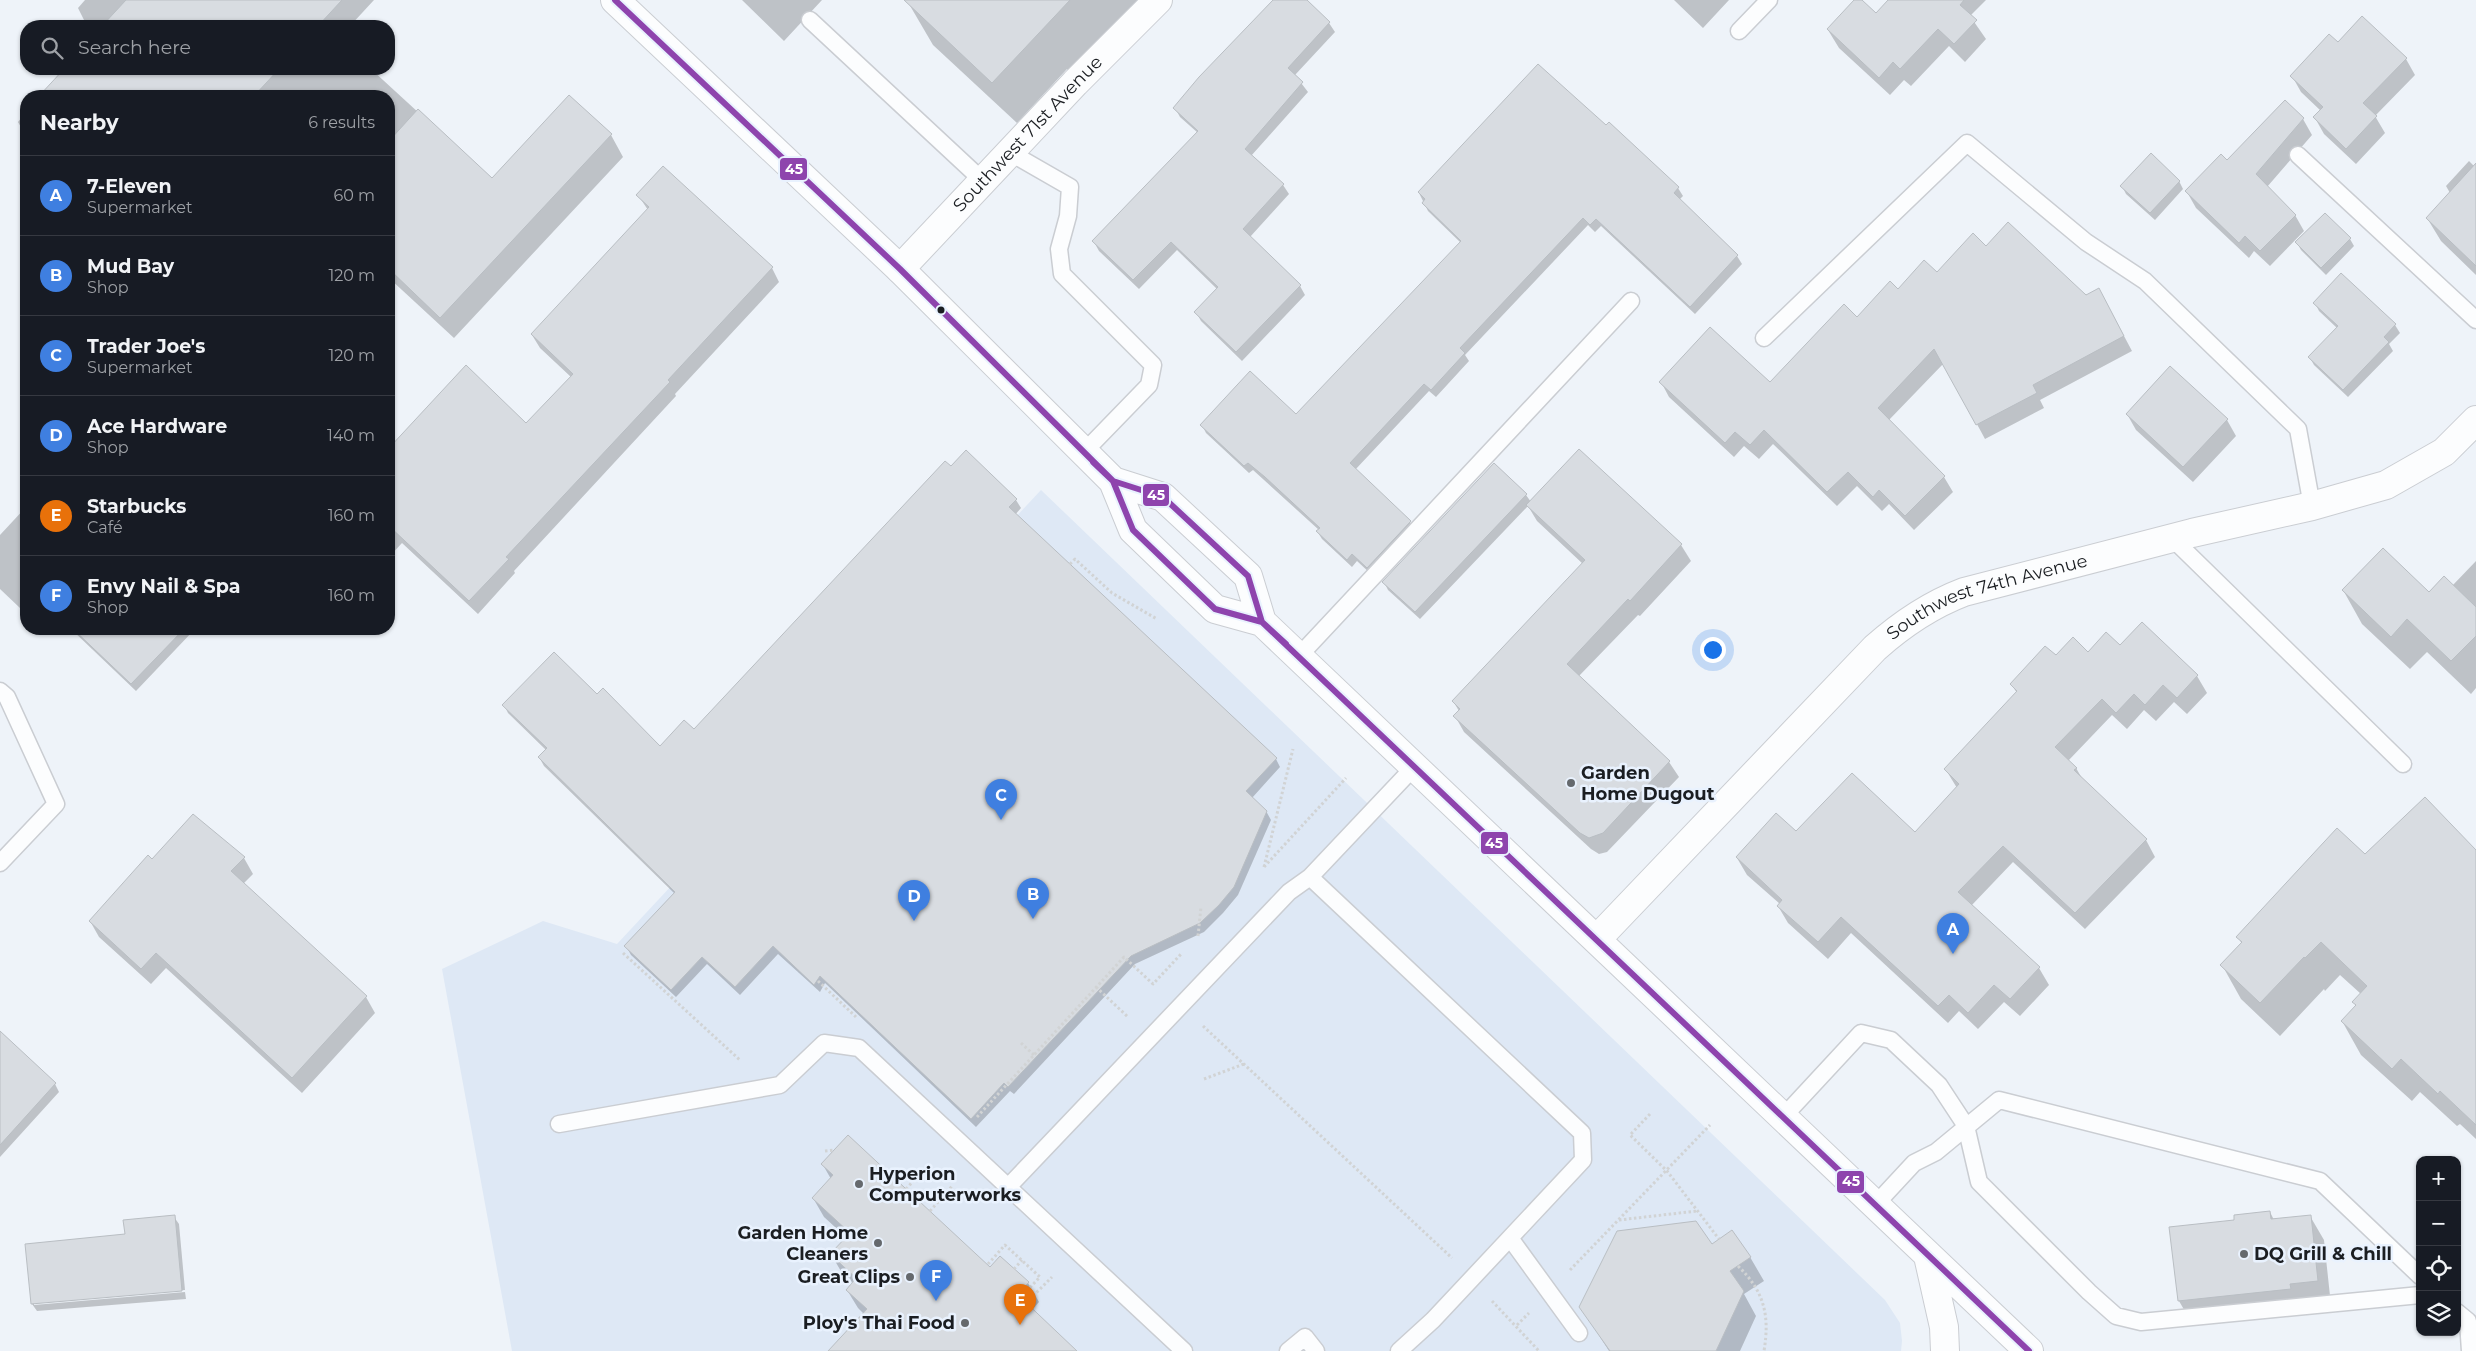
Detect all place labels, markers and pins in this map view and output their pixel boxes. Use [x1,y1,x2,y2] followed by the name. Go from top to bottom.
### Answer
[936,305,946,315] unlabelled marker
[1581,762,1715,805] place label: Garden Home Dugout
[1565,777,1577,789] marker: Garden Home Dugout
[985,779,1017,820] pin: C
[1017,878,1049,919] pin: B
[898,880,930,921] pin: D
[1937,913,1969,954] pin: A
[869,1163,1022,1206] place label: Hyperion Computerworks
[853,1178,865,1190] marker: Hyperion Computerworks
[737,1222,868,1265] place label: Garden Home Cleaners
[872,1237,884,1249] marker: Garden Home Cleaners
[2254,1243,2392,1265] place label: DQ Grill & Chill
[2238,1248,2250,1260] marker: DQ Grill & Chill
[920,1260,952,1301] pin: F
[798,1266,900,1288] place label: Great Clips
[904,1271,916,1283] marker: Great Clips
[1004,1284,1036,1325] pin: E
[803,1312,955,1334] place label: Ploy's Thai Food
[959,1317,971,1329] marker: Ploy's Thai Food

